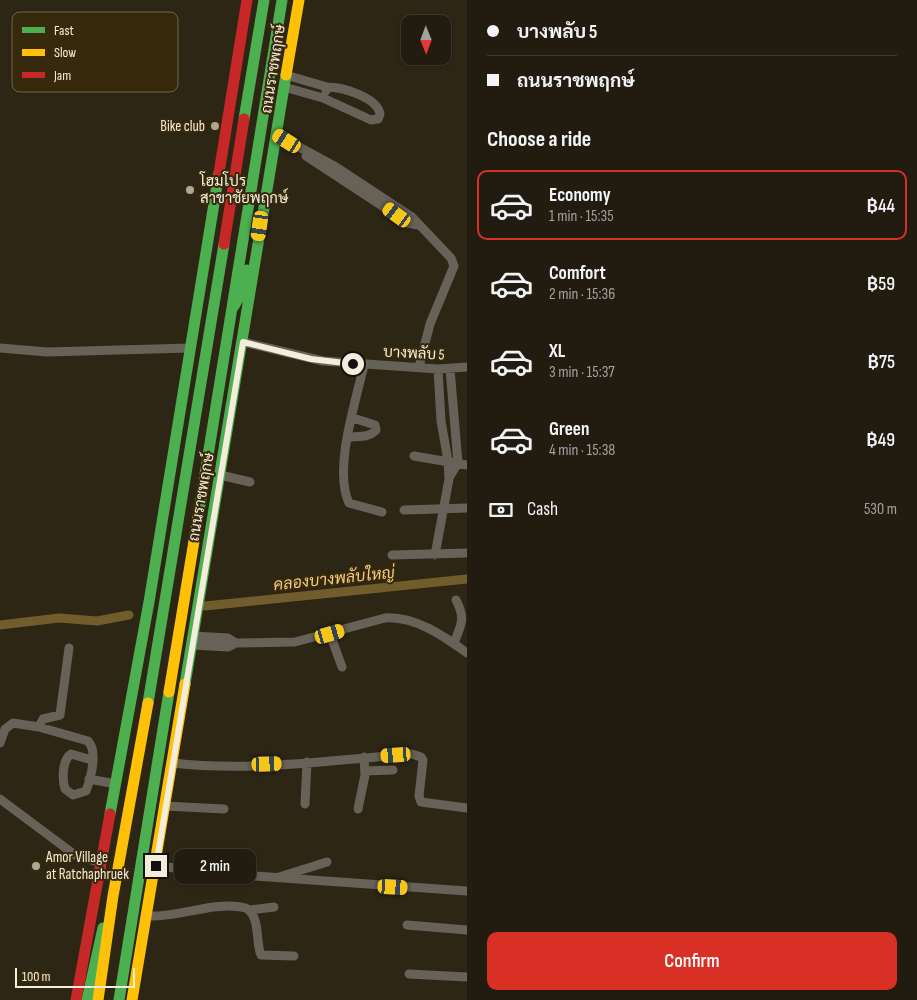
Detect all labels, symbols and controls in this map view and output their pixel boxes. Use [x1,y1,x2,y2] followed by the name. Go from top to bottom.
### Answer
[12,12,178,92] legend
[401,15,451,65] north arrow
[401,15,451,65] map controls
[517,21,597,44] text: บางพลับ 5
[54,22,74,39] text: Fast
[256,22,290,115] street label: ถนนราชพฤกษ์
[54,44,76,61] text: Slow
[53,67,71,84] text: Jam
[517,70,635,93] text: ถนนราชพฤกษ์
[160,117,205,136] place label: Bike club
[209,120,221,132] marker: Bike club
[487,126,591,153] text: Choose a ride
[270,127,303,155] car
[199,171,289,208] place label: โฮมโปร สาขาชัยพฤกษ์
[489,183,534,228] icon: car
[184,184,196,196] marker: โฮมโปร สาขาชัยพฤกษ์
[549,184,611,207] text: Economy
[867,195,895,218] text: ฿44
[380,200,413,230] car
[549,207,614,226] text: 1 min · 15:35
[250,210,269,242] car
[489,261,534,306] icon: car
[549,262,606,285] text: Comfort
[867,273,895,296] text: ฿59
[549,285,615,304] text: 2 min · 15:36
[489,339,534,384] icon: car
[549,340,565,363] text: XL
[383,342,445,365] street label: บางพลับ 5
[868,351,895,374] text: ฿75
[342,353,364,375] route start
[549,363,615,382] text: 3 min · 15:37
[489,417,534,462] icon: car
[549,418,589,441] text: Green
[866,429,895,452] text: ฿49
[549,441,615,460] text: 4 min · 15:38
[183,450,219,543] street label: ถนนราชพฤกษ์
[487,496,515,524] icon: cash
[527,498,558,521] text: Cash
[864,500,897,519] text: 530 m
[272,561,397,595] water label: คลองบางพลับใหญ่
[313,623,346,645] car
[380,746,411,764] car
[251,756,282,772] car
[45,848,129,884] place label: Amor Village at Ratchaphruek
[174,848,256,884] callout: 2 min
[145,855,167,877] route end
[200,857,230,876] text: 2 min
[30,860,42,872] marker: Amor Village at Ratchaphruek
[377,879,408,895] car
[487,932,897,990] button: Confirm
[15,965,135,988] scale bar
[22,968,51,985] text: 100 m

